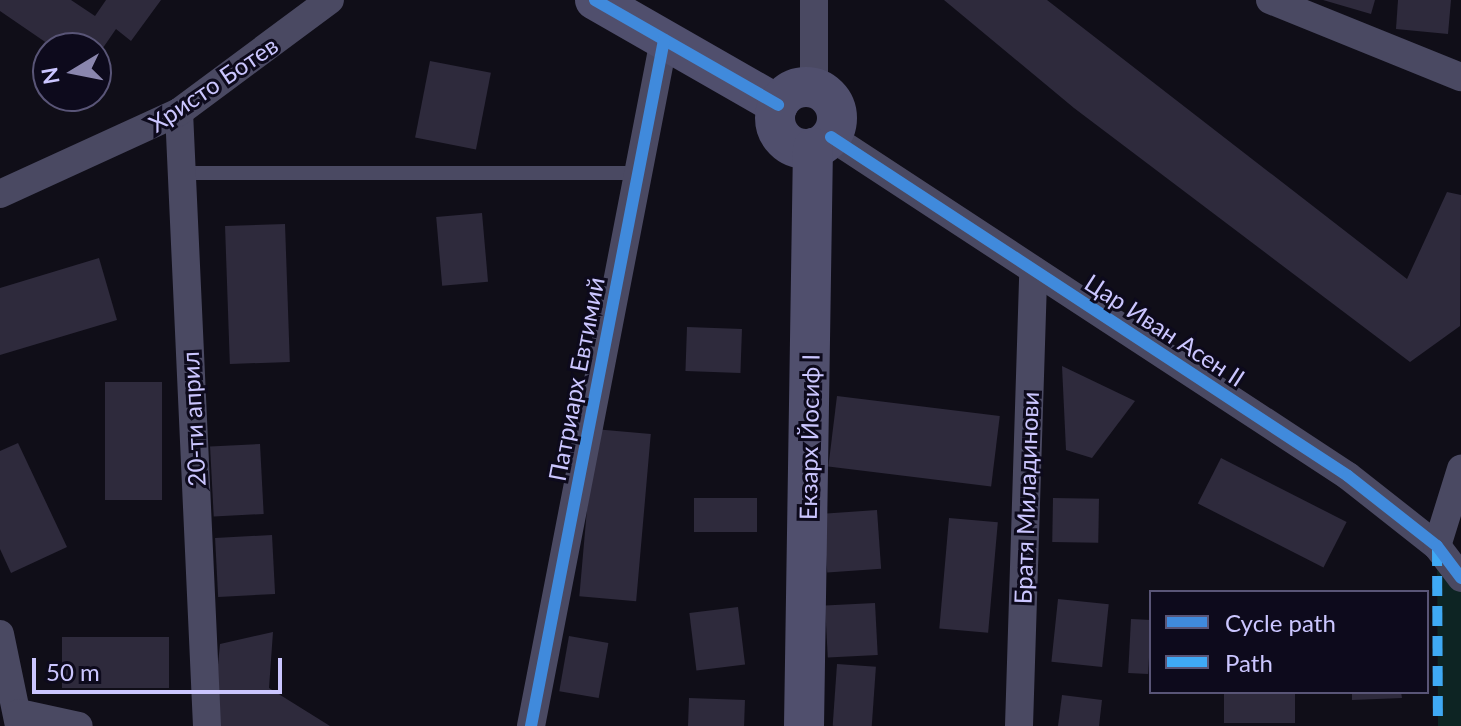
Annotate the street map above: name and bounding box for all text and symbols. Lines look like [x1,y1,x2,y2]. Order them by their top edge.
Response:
street label: Христо Ботев [143,30,283,138]
north arrow [32,32,112,112]
text: N [35,65,65,87]
street label: Цар Иван Асен II [1080,268,1250,392]
street label: Патриарх Евтимий [542,275,610,483]
street label: 20-ти април [175,351,211,487]
street label: Екзарх Йосиф I [793,354,825,520]
street label: Братя Миладинови [1008,391,1044,605]
legend [1149,590,1429,694]
text: Cycle path [1225,608,1336,637]
scale bar [36,642,286,692]
text: Path [1225,648,1273,677]
text: 50 m [46,657,100,686]

